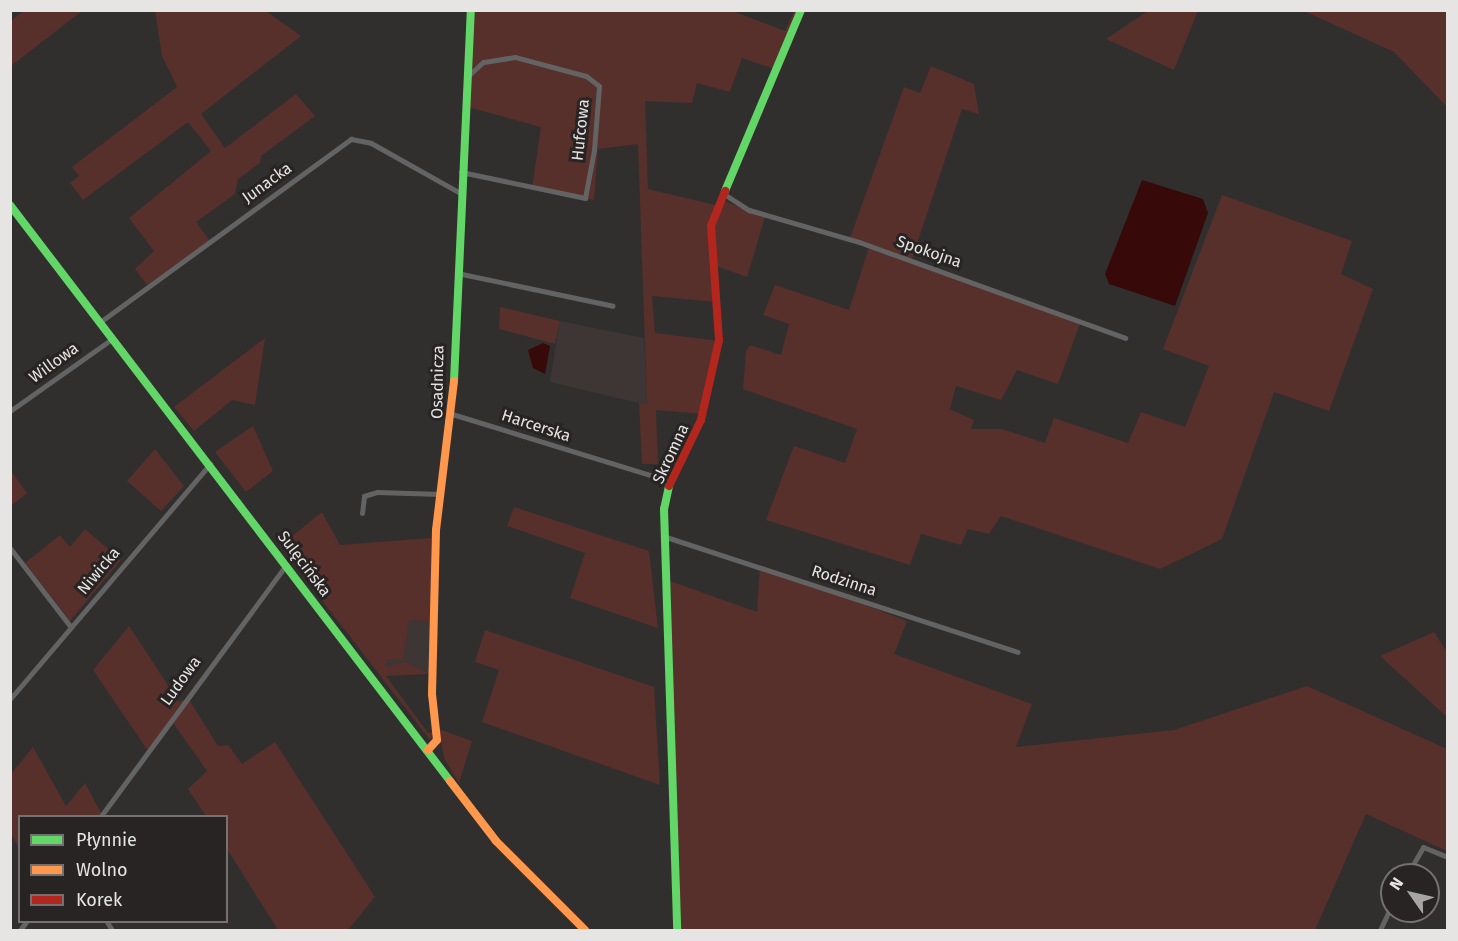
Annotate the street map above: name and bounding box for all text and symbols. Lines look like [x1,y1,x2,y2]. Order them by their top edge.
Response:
street label: Hufcowa [568,98,594,162]
street label: Junacka [238,159,296,207]
street label: Spokojna [894,232,964,272]
street label: Willowa [26,339,82,387]
street label: Osadnicza [428,345,448,419]
street label: Harcerska [499,406,573,446]
street label: Skromna [649,421,693,487]
street label: Sulęcińska [273,527,335,601]
street label: Niwicka [74,543,124,599]
street label: Rodzinna [809,561,879,601]
street label: Ludowa [157,653,205,709]
legend [18,815,228,923]
text: Płynnie [76,829,137,851]
text: Wolno [76,859,128,881]
north arrow [1380,863,1440,923]
text: N [1385,874,1407,893]
text: Korek [76,889,122,911]

